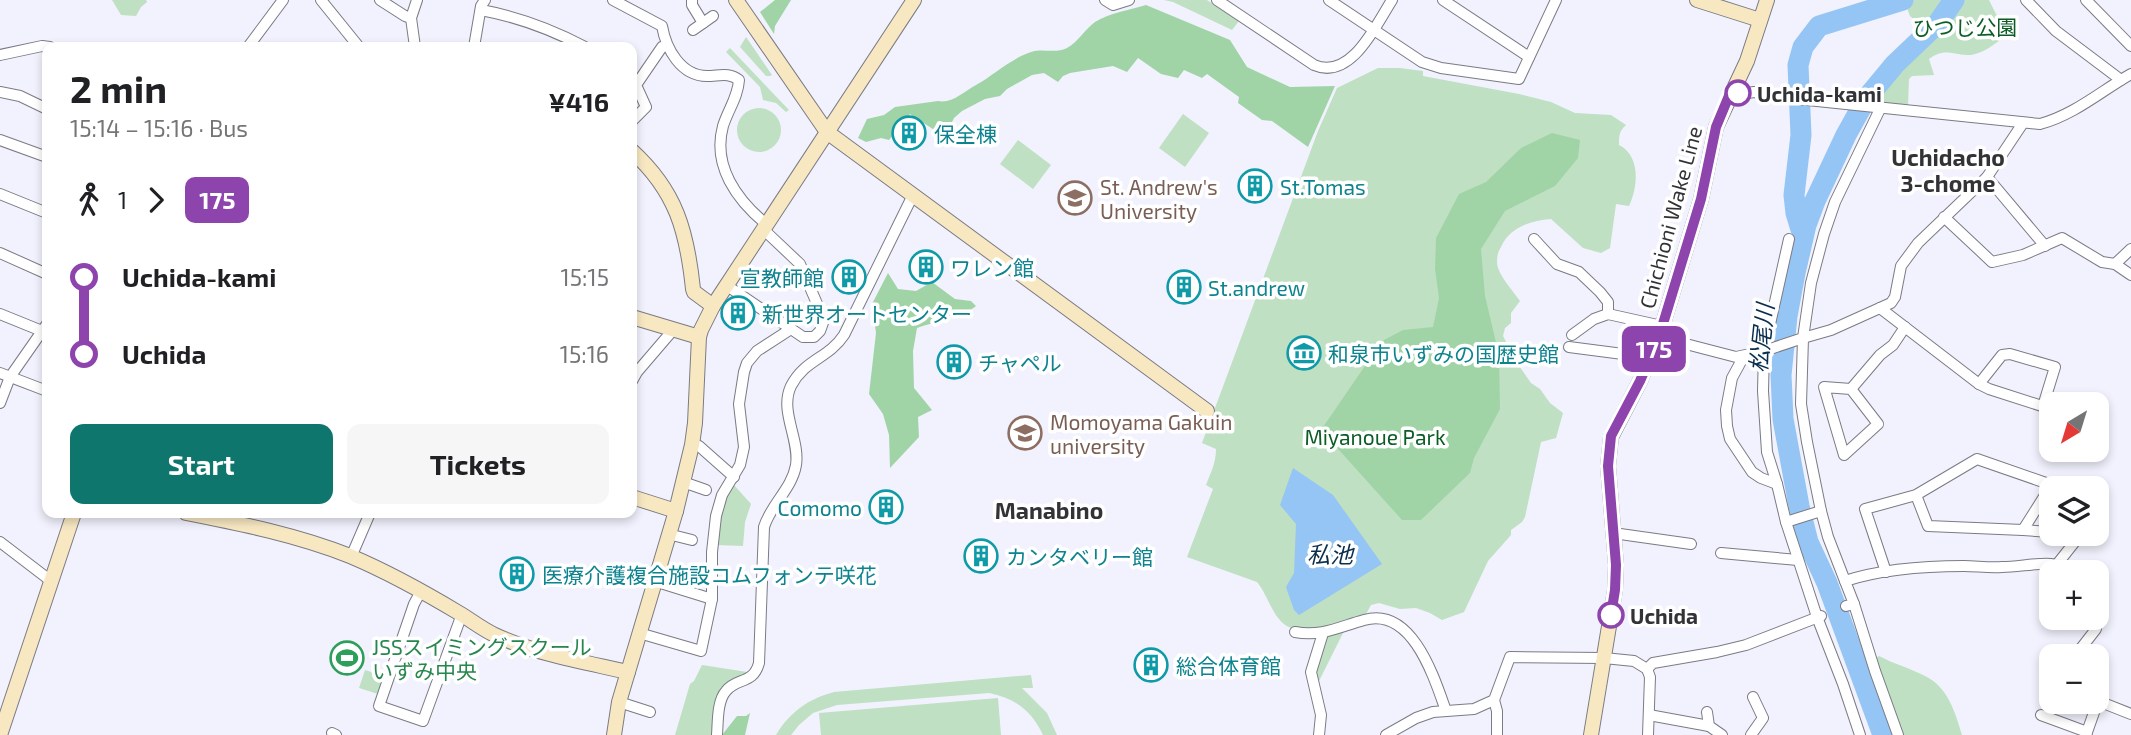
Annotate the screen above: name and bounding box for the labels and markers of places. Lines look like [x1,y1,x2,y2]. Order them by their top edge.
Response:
marker: Uchida-kami [1725,80,1751,106]
place label: Uchida-kami [1757,81,1882,106]
building icon: 保全棟 [890,114,928,152]
place label: 保全棟 [934,121,997,146]
building icon: St.Tomas [1236,167,1274,205]
place label: St. Andrew's University [1100,174,1218,223]
place label: St.Tomas [1280,174,1366,199]
school or university icon: St. Andrew's University [1056,179,1094,217]
building icon: ワレン館 [907,248,945,286]
place label: ワレン館 [950,255,1034,280]
building icon: 宣教師館 [830,258,868,296]
place label: 宣教師館 [740,265,824,290]
building icon: St.andrew [1165,268,1203,306]
place label: St.andrew [1208,275,1305,300]
building icon: 新世界オートセンター [719,294,757,332]
place label: 新世界オートセンター [762,301,972,326]
museum icon: 和泉市いずみの国歴史館 [1285,334,1323,372]
place label: 和泉市いずみの国歴史館 [1328,341,1559,366]
building icon: チャペル [935,343,973,381]
place label: チャペル [978,350,1062,375]
place label: Momoyama Gakuin university [1050,409,1232,458]
school or university icon: Momoyama Gakuin university [1006,414,1044,452]
building icon: Comomo [867,488,905,526]
place label: Comomo [777,495,862,520]
building icon: カンタベリー館 [962,537,1000,575]
place label: カンタベリー館 [1006,544,1153,569]
building icon: 医療介護複合施設コムフォンテ咲花 [498,555,536,593]
place label: 医療介護複合施設コムフォンテ咲花 [542,562,877,587]
marker: Uchida [1598,602,1624,628]
place label: Uchida [1630,603,1698,628]
place label: JSSスイミングスクール いずみ中央 [372,634,592,683]
sports icon: JSSスイミングスクール いずみ中央 [328,639,366,677]
building icon: 総合体育館 [1132,646,1170,684]
place label: 総合体育館 [1176,653,1281,678]

